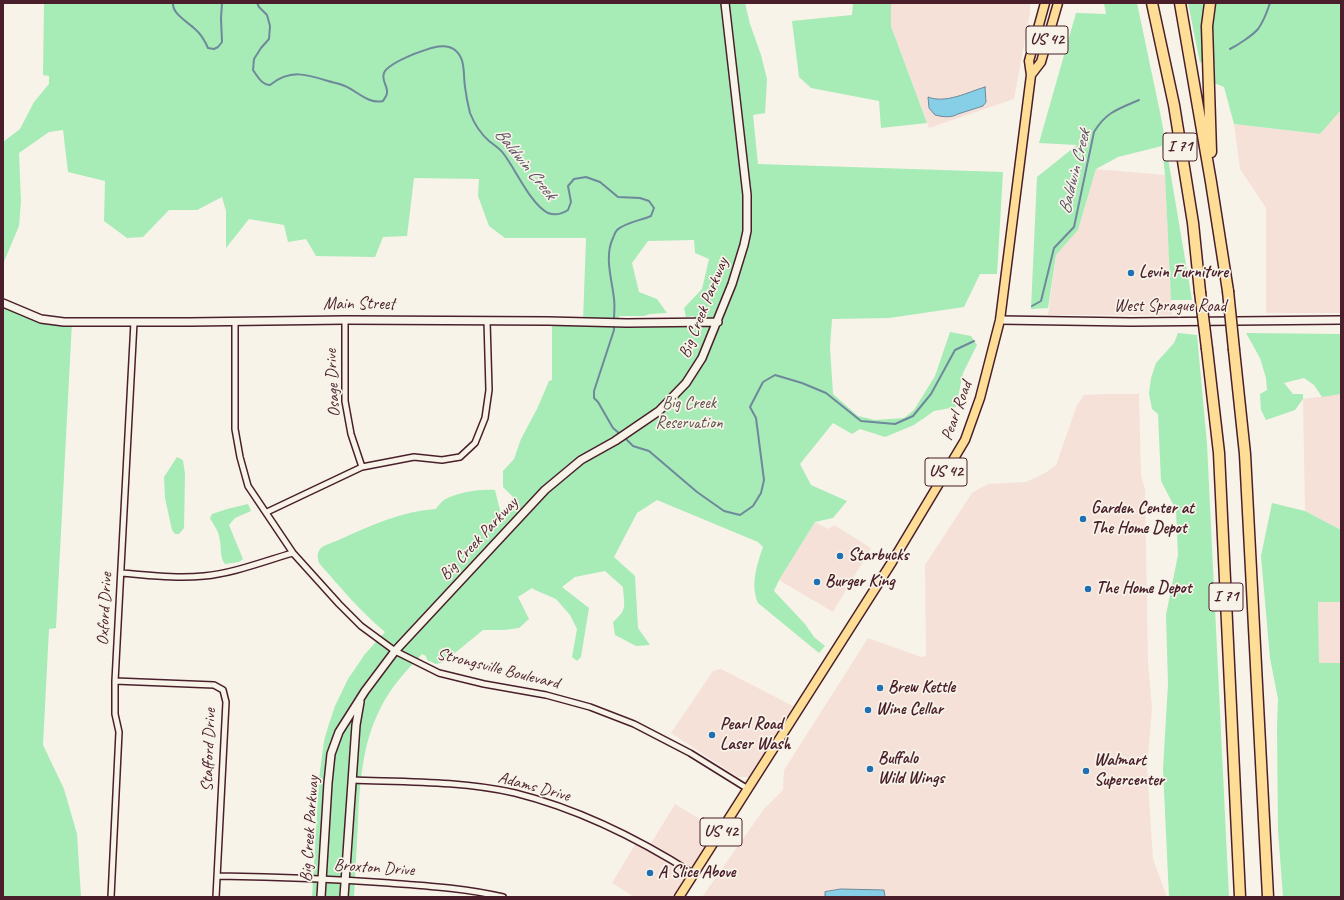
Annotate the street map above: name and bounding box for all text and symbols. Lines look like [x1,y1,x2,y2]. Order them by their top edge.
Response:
road number: US 42 [1026,26,1068,54]
water label: Baldwin Creek [490,124,560,204]
water label: Baldwin Creek [1054,128,1096,216]
road number: I 71 [1163,133,1197,161]
street label: Big Creek Parkway [675,255,733,361]
place label: Levin Furniture [1139,263,1228,283]
marker: Levin Furniture [1126,268,1136,278]
street label: Main Street [323,295,395,315]
street label: West Sprague Road [1114,297,1226,317]
street label: Osage Drive [321,348,345,418]
street label: Pearl Road [937,379,977,443]
park label: Big Creek Reservation [655,394,723,434]
road number: US 42 [925,458,967,486]
street label: Big Creek Parkway [435,493,523,585]
place label: Garden Center at The Home Depot [1091,499,1194,539]
marker: Garden Center at The Home Depot [1078,514,1088,524]
place label: Starbucks [848,546,908,566]
marker: Starbucks [835,551,845,561]
street label: Oxford Drive [93,572,117,646]
place label: Burger King [825,572,895,592]
marker: Burger King [812,577,822,587]
place label: The Home Depot [1096,579,1191,599]
road number: I 71 [1209,583,1243,611]
marker: The Home Depot [1083,584,1093,594]
street label: Strongsville Boulevard [435,644,561,694]
place label: Brew Kettle [888,678,955,698]
marker: Brew Kettle [875,683,885,693]
place label: Wine Cellar [876,700,943,720]
marker: Wine Cellar [863,705,873,715]
street label: Stafford Drive [197,708,221,792]
place label: Pearl Road Laser Wash [720,715,790,755]
marker: Pearl Road Laser Wash [707,730,717,740]
place label: Buffalo Wild Wings [878,749,944,789]
place label: Walmart Supercenter [1094,751,1164,791]
marker: Buffalo Wild Wings [865,764,875,774]
marker: Walmart Supercenter [1081,766,1091,776]
street label: Adams Drive [496,768,572,806]
street label: Big Creek Parkway [296,775,324,883]
road number: US 42 [700,818,742,846]
street label: Broxton Drive [333,855,415,881]
place label: A Slice Above [658,863,736,883]
marker: A Slice Above [645,868,655,878]

